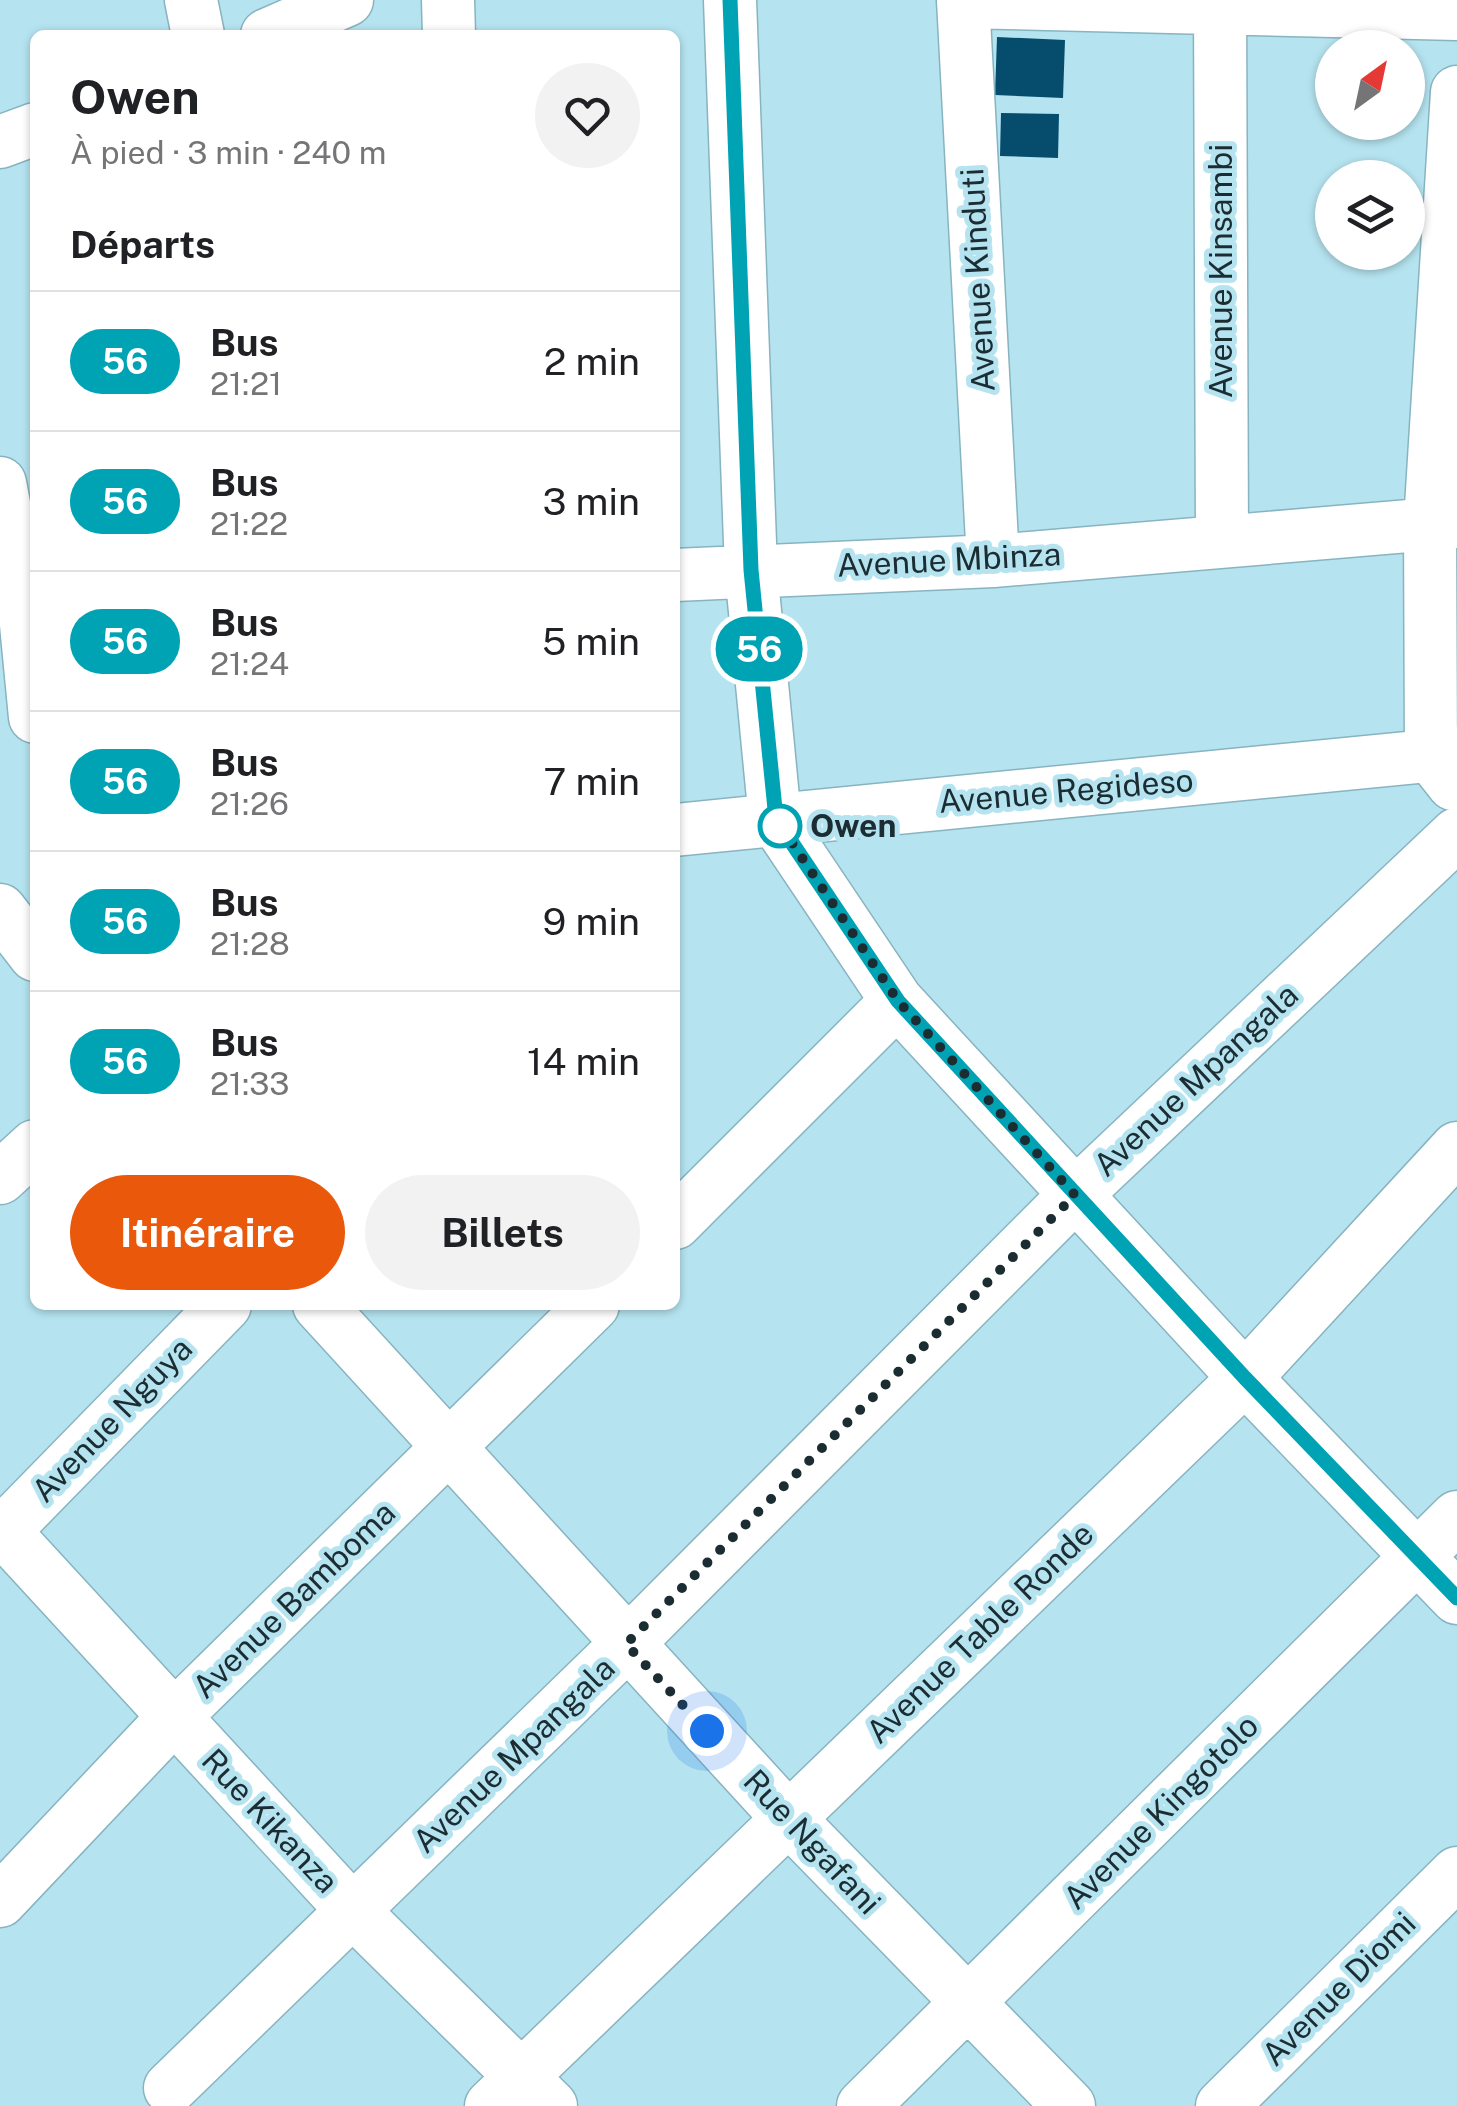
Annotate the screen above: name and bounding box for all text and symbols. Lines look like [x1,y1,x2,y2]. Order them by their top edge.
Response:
north arrow [1315,30,1425,140]
map controls [1315,30,1425,270]
button: heart [535,63,640,168]
text: Owen [70,68,200,125]
text: À pied · 3 min · 240 m [70,134,387,171]
street label: Avenue Kinsambi [1202,144,1239,398]
button: layers [1315,160,1425,270]
street label: Avenue Kinduti [953,167,1002,393]
text: Départs [70,222,215,267]
text: Bus [210,320,279,365]
text: 2 min [544,339,640,384]
text: 56 [102,341,148,382]
text: 21:21 [210,365,282,402]
text: Bus [210,460,279,505]
text: 3 min [542,479,640,524]
text: 56 [102,481,148,522]
text: 21:22 [210,505,288,542]
street label: Avenue Mbinza [836,535,1062,584]
text: Bus [210,600,279,645]
line badge: 56 [714,616,804,682]
text: 5 min [542,619,640,664]
text: 56 [102,621,148,662]
text: 56 [736,629,782,670]
text: 21:24 [210,645,289,682]
text: Bus [210,740,279,785]
text: 7 min [543,759,640,804]
text: 56 [102,761,148,802]
street label: Avenue Regideso [937,761,1195,820]
text: 21:26 [210,785,289,822]
marker: Owen [759,805,801,847]
place label: Owen [810,807,897,844]
text: Bus [210,880,279,925]
text: 9 min [543,899,640,944]
text: 56 [102,901,148,942]
text: 21:28 [210,925,290,962]
street label: Avenue Mpangala [1086,976,1305,1184]
text: Bus [210,1020,279,1065]
text: 14 min [527,1039,640,1084]
text: 56 [102,1041,148,1082]
text: 21:33 [210,1065,289,1102]
button: Itinéraire [70,1175,345,1290]
button: Billets [365,1175,640,1290]
street label: Avenue Nguya [24,1330,199,1509]
street label: Avenue Bamboma [185,1494,402,1706]
street label: Avenue Table Ronde [859,1515,1101,1750]
street label: Avenue Mpangala [405,1649,622,1860]
your location [682,1706,732,1756]
street label: Avenue Kingotolo [1056,1707,1266,1917]
street label: Rue Kikanza [195,1741,346,1900]
street label: Rue Ngafani [736,1762,888,1921]
street label: Avenue Diomi [1254,1904,1423,2073]

